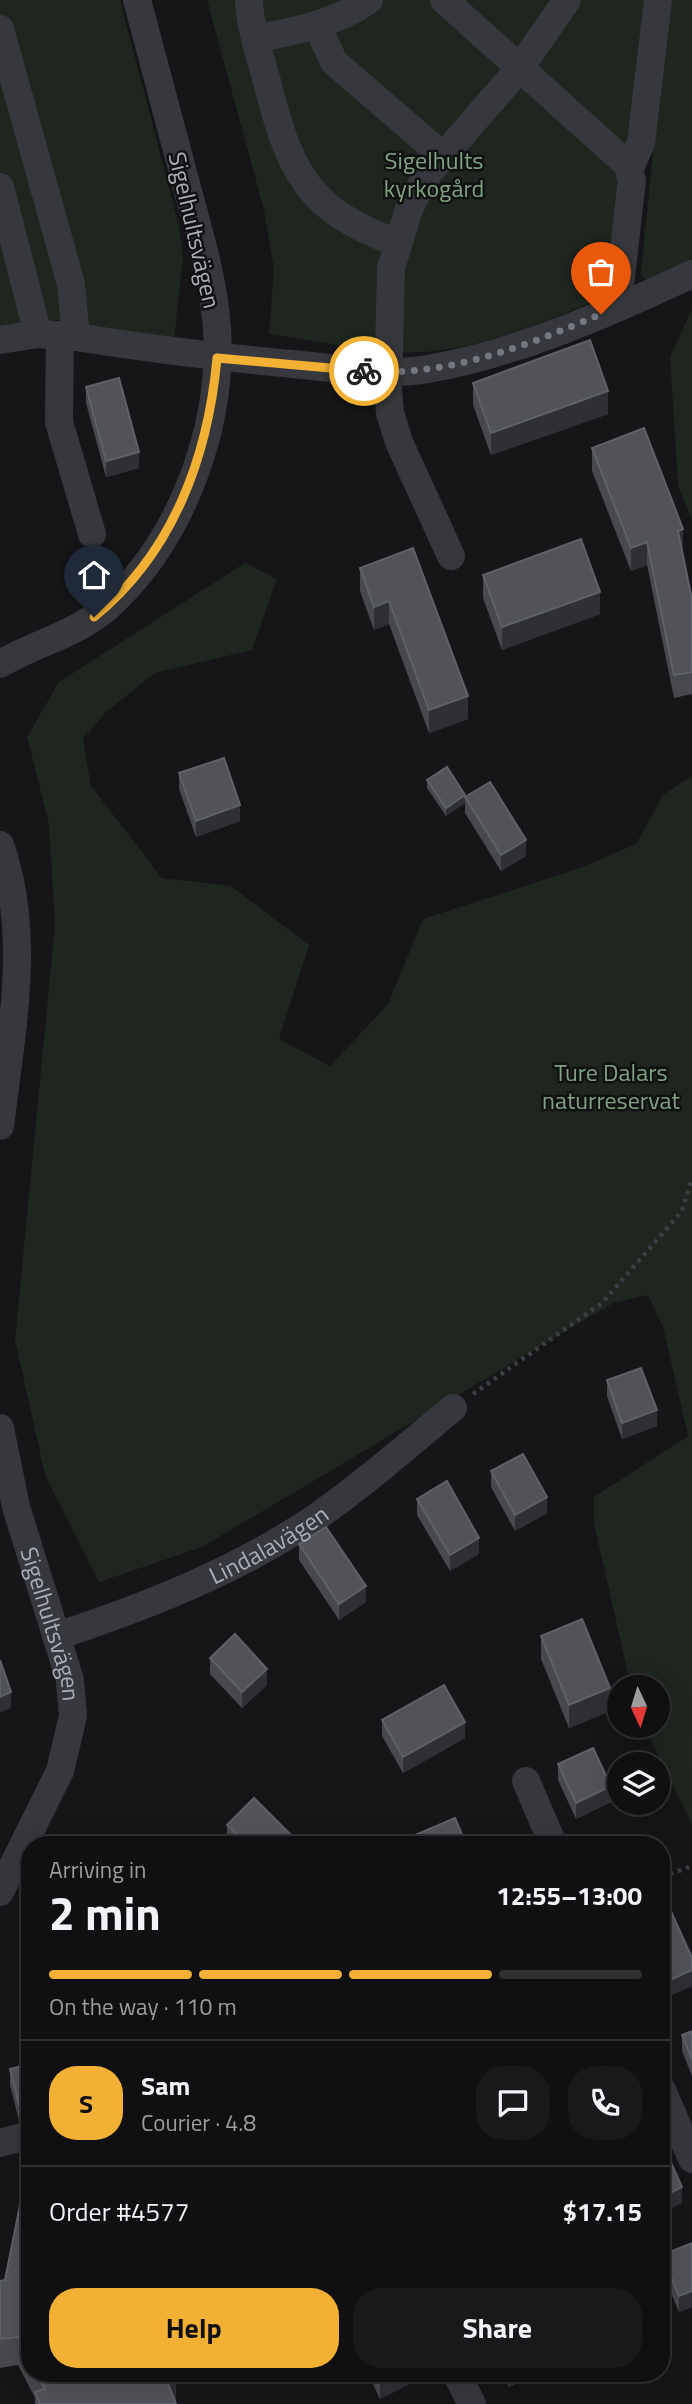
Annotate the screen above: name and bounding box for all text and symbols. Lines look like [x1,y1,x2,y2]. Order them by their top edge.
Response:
park label: Sigelhults kyrkogård [384,142,484,206]
street label: Sigelhultsvägen [160,148,230,312]
pin [571,242,631,314]
icon: bag [582,253,620,291]
courier [329,336,399,406]
icon: bike [345,352,383,390]
pin [64,545,124,617]
icon: home [75,556,113,594]
park label: Ture Dalars naturreservat [542,1054,681,1118]
street label: Lindalavägen [203,1496,336,1593]
street label: Sigelhultsvägen [11,1542,90,1702]
north arrow [607,1675,670,1738]
map controls [607,1675,670,1815]
button: layers [607,1752,670,1815]
text: Arriving in [49,1852,146,1887]
text: 12:55–13:00 [496,1876,642,1915]
text: 2 min [49,1878,161,1948]
text: On the way · 110 m [49,1989,237,2024]
text: Sam [141,2066,190,2105]
button: chat [476,2066,550,2140]
button: phone [568,2066,642,2140]
text: S [79,2084,93,2123]
text: Courier · 4.8 [141,2105,256,2140]
text: Order #4577 [49,2192,189,2231]
text: $17.15 [563,2192,642,2231]
button: Help [49,2288,339,2368]
button: Share [353,2288,642,2368]

